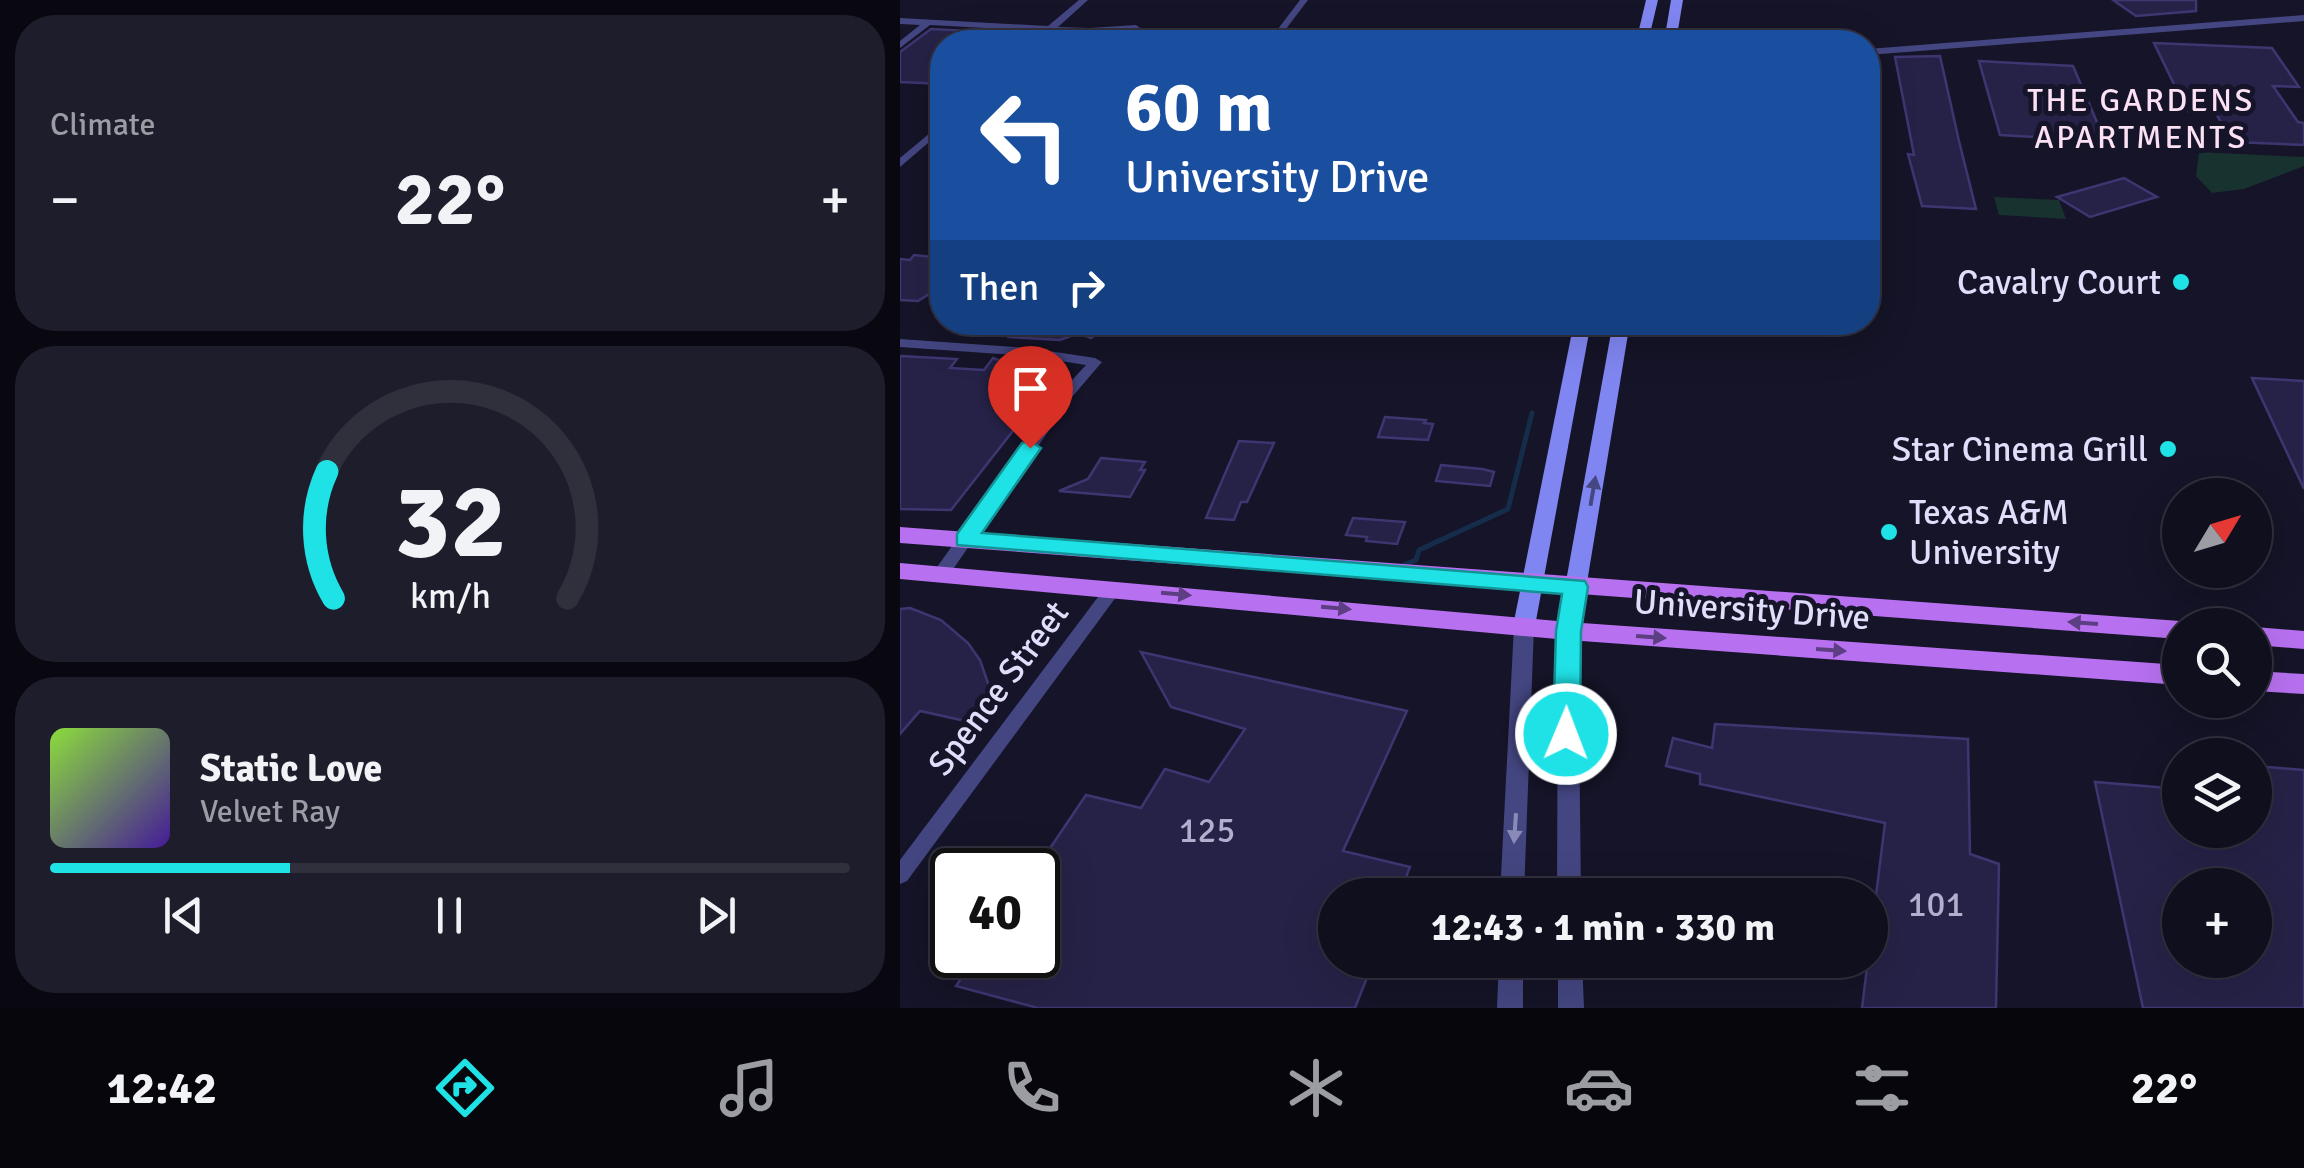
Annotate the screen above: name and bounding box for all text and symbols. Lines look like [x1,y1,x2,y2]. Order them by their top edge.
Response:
text: 60 m [1125,64,1273,150]
icon: left [960,70,1090,200]
district label: THE GARDENS APARTMENTS [2027,81,2255,157]
text: Climate [50,105,156,144]
text: University Drive [1125,150,1430,205]
text: 22° [395,153,506,246]
text: − [50,166,80,234]
text: + [820,166,850,234]
icon: right [1059,260,1114,315]
place label: Cavalry Court [1957,261,2161,304]
text: Then [960,264,1039,311]
marker: Cavalry Court [2170,271,2192,293]
pin [988,346,1073,449]
icon: arrive [1003,361,1058,416]
place label: Star Cinema Grill [1892,428,2148,471]
marker: Star Cinema Grill [2157,438,2179,460]
text: 32 [394,458,506,586]
one-way arrow [1586,474,1601,506]
north arrow [2162,478,2272,588]
map controls [2162,478,2272,978]
place label: Texas A&M University [1909,491,2069,574]
marker: Texas A&M University [1878,521,1900,543]
text: km/h [410,574,490,618]
street label: University Drive [1632,580,1872,639]
one-way arrow [1160,586,1192,602]
street label: Spence Street [919,593,1078,784]
one-way arrow [1320,600,1352,616]
button: search [2162,608,2272,718]
one-way arrow [2066,615,2098,631]
one-way arrow [1636,629,1668,645]
one-way arrow [1815,642,1847,658]
position arrow [1514,682,1618,786]
button: layers [2162,738,2272,848]
text: Static Love [200,745,382,792]
text: Velvet Ray [200,792,340,831]
house number: 125 [1179,809,1235,852]
one-way arrow [1507,812,1523,844]
speed limit sign: 40 [930,848,1060,978]
button: + [2162,868,2272,978]
house number: 101 [1908,883,1964,926]
icon: previous [156,888,211,943]
icon: pause [422,888,477,943]
icon: next [689,888,744,943]
text: 12:43 · 1 min · 330 m [1431,904,1775,951]
icon: directions [430,1053,500,1123]
icon: music [714,1053,784,1123]
icon: phone [997,1053,1067,1123]
icon: climate [1281,1053,1351,1123]
icon: car [1564,1053,1634,1123]
icon: filters [1847,1053,1917,1123]
text: 12:42 [107,1061,217,1116]
text: 22° [2131,1061,2197,1116]

